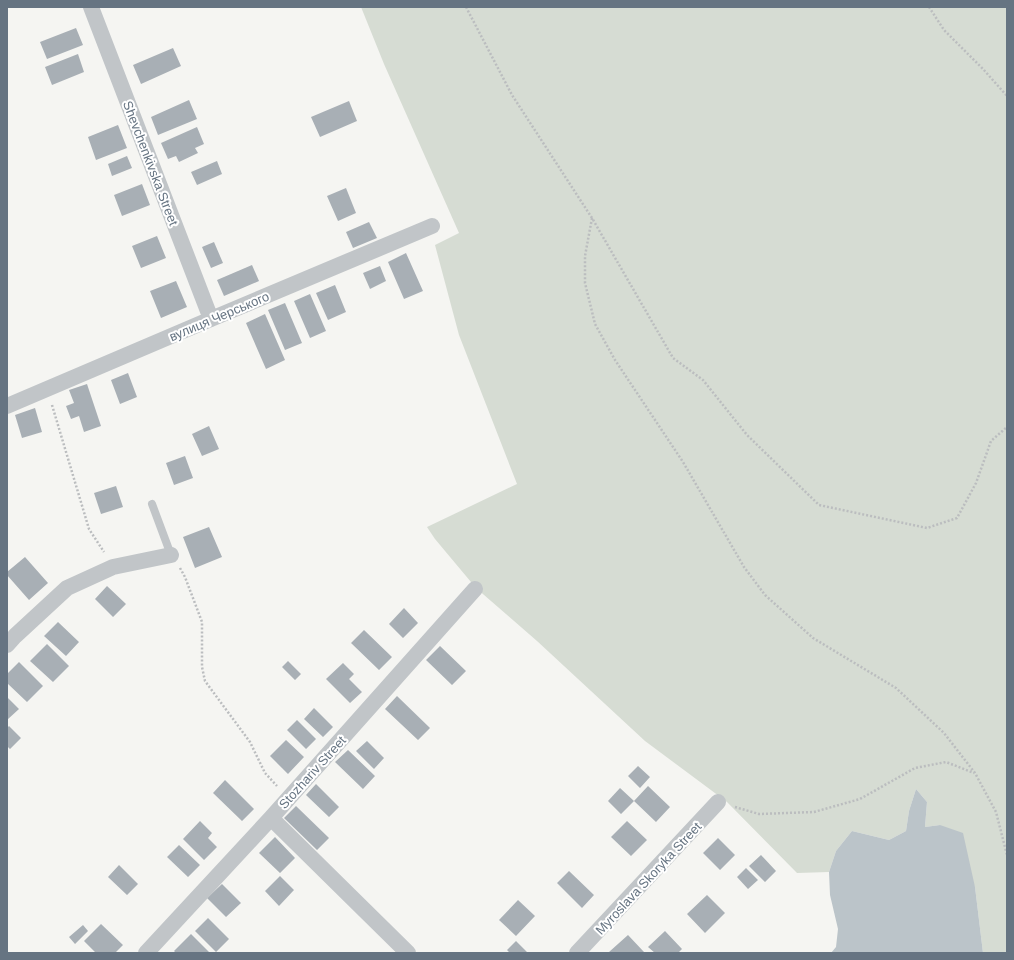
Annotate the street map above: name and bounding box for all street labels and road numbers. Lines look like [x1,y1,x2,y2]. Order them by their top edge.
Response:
street label: Shevchenkivska Street [120,99,181,228]
street label: вулиця Черського [167,289,271,344]
street label: Stozhariv Street [276,733,349,812]
street label: Myroslava Skoryka Street [592,819,705,938]

